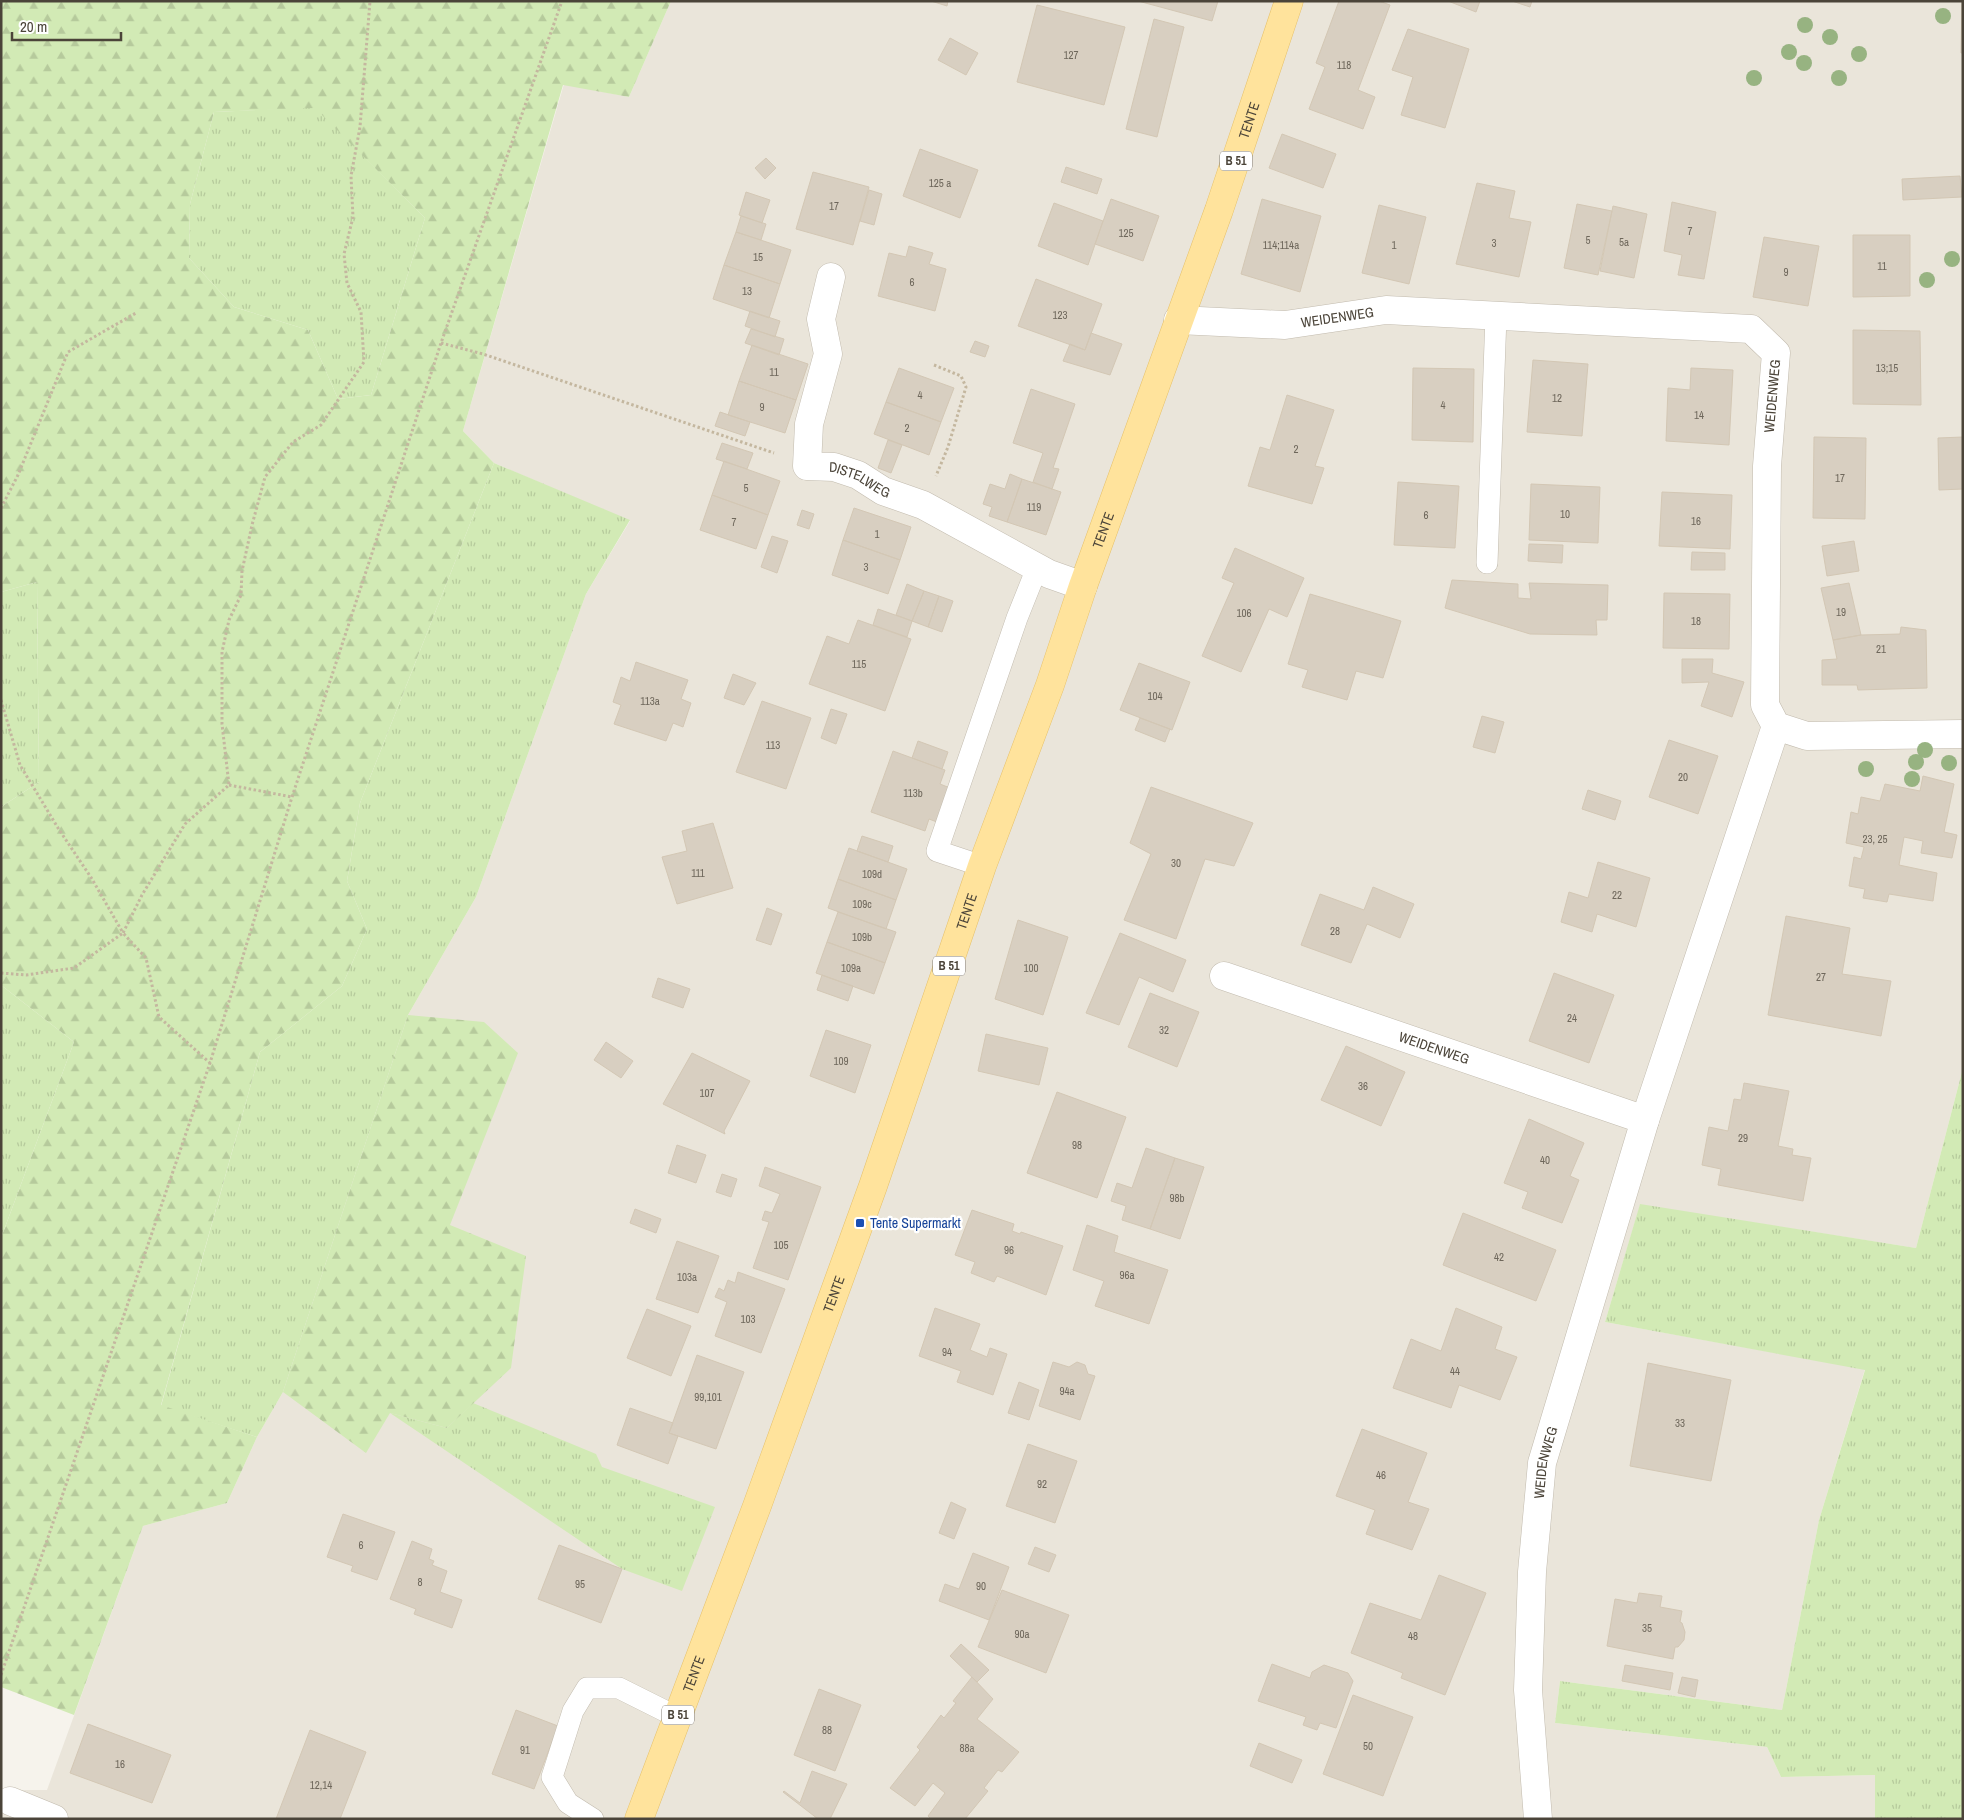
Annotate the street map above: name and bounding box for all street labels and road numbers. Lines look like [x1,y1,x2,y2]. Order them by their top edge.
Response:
street label: TENTE [1235,100,1264,141]
road number: B 51 [1220,152,1252,170]
street label: WEIDENWEG [1300,303,1375,332]
street label: WEIDENWEG [1760,359,1784,433]
street label: DISTELWEG [829,458,893,502]
street label: TENTE [1088,509,1118,551]
street label: TENTE [952,891,981,932]
road number: B 51 [933,956,965,976]
street label: WEIDENWEG [1396,1027,1472,1068]
street label: TENTE [819,1273,849,1315]
street label: WEIDENWEG [1530,1424,1562,1499]
street label: TENTE [679,1653,709,1695]
road number: B 51 [662,1706,694,1724]

